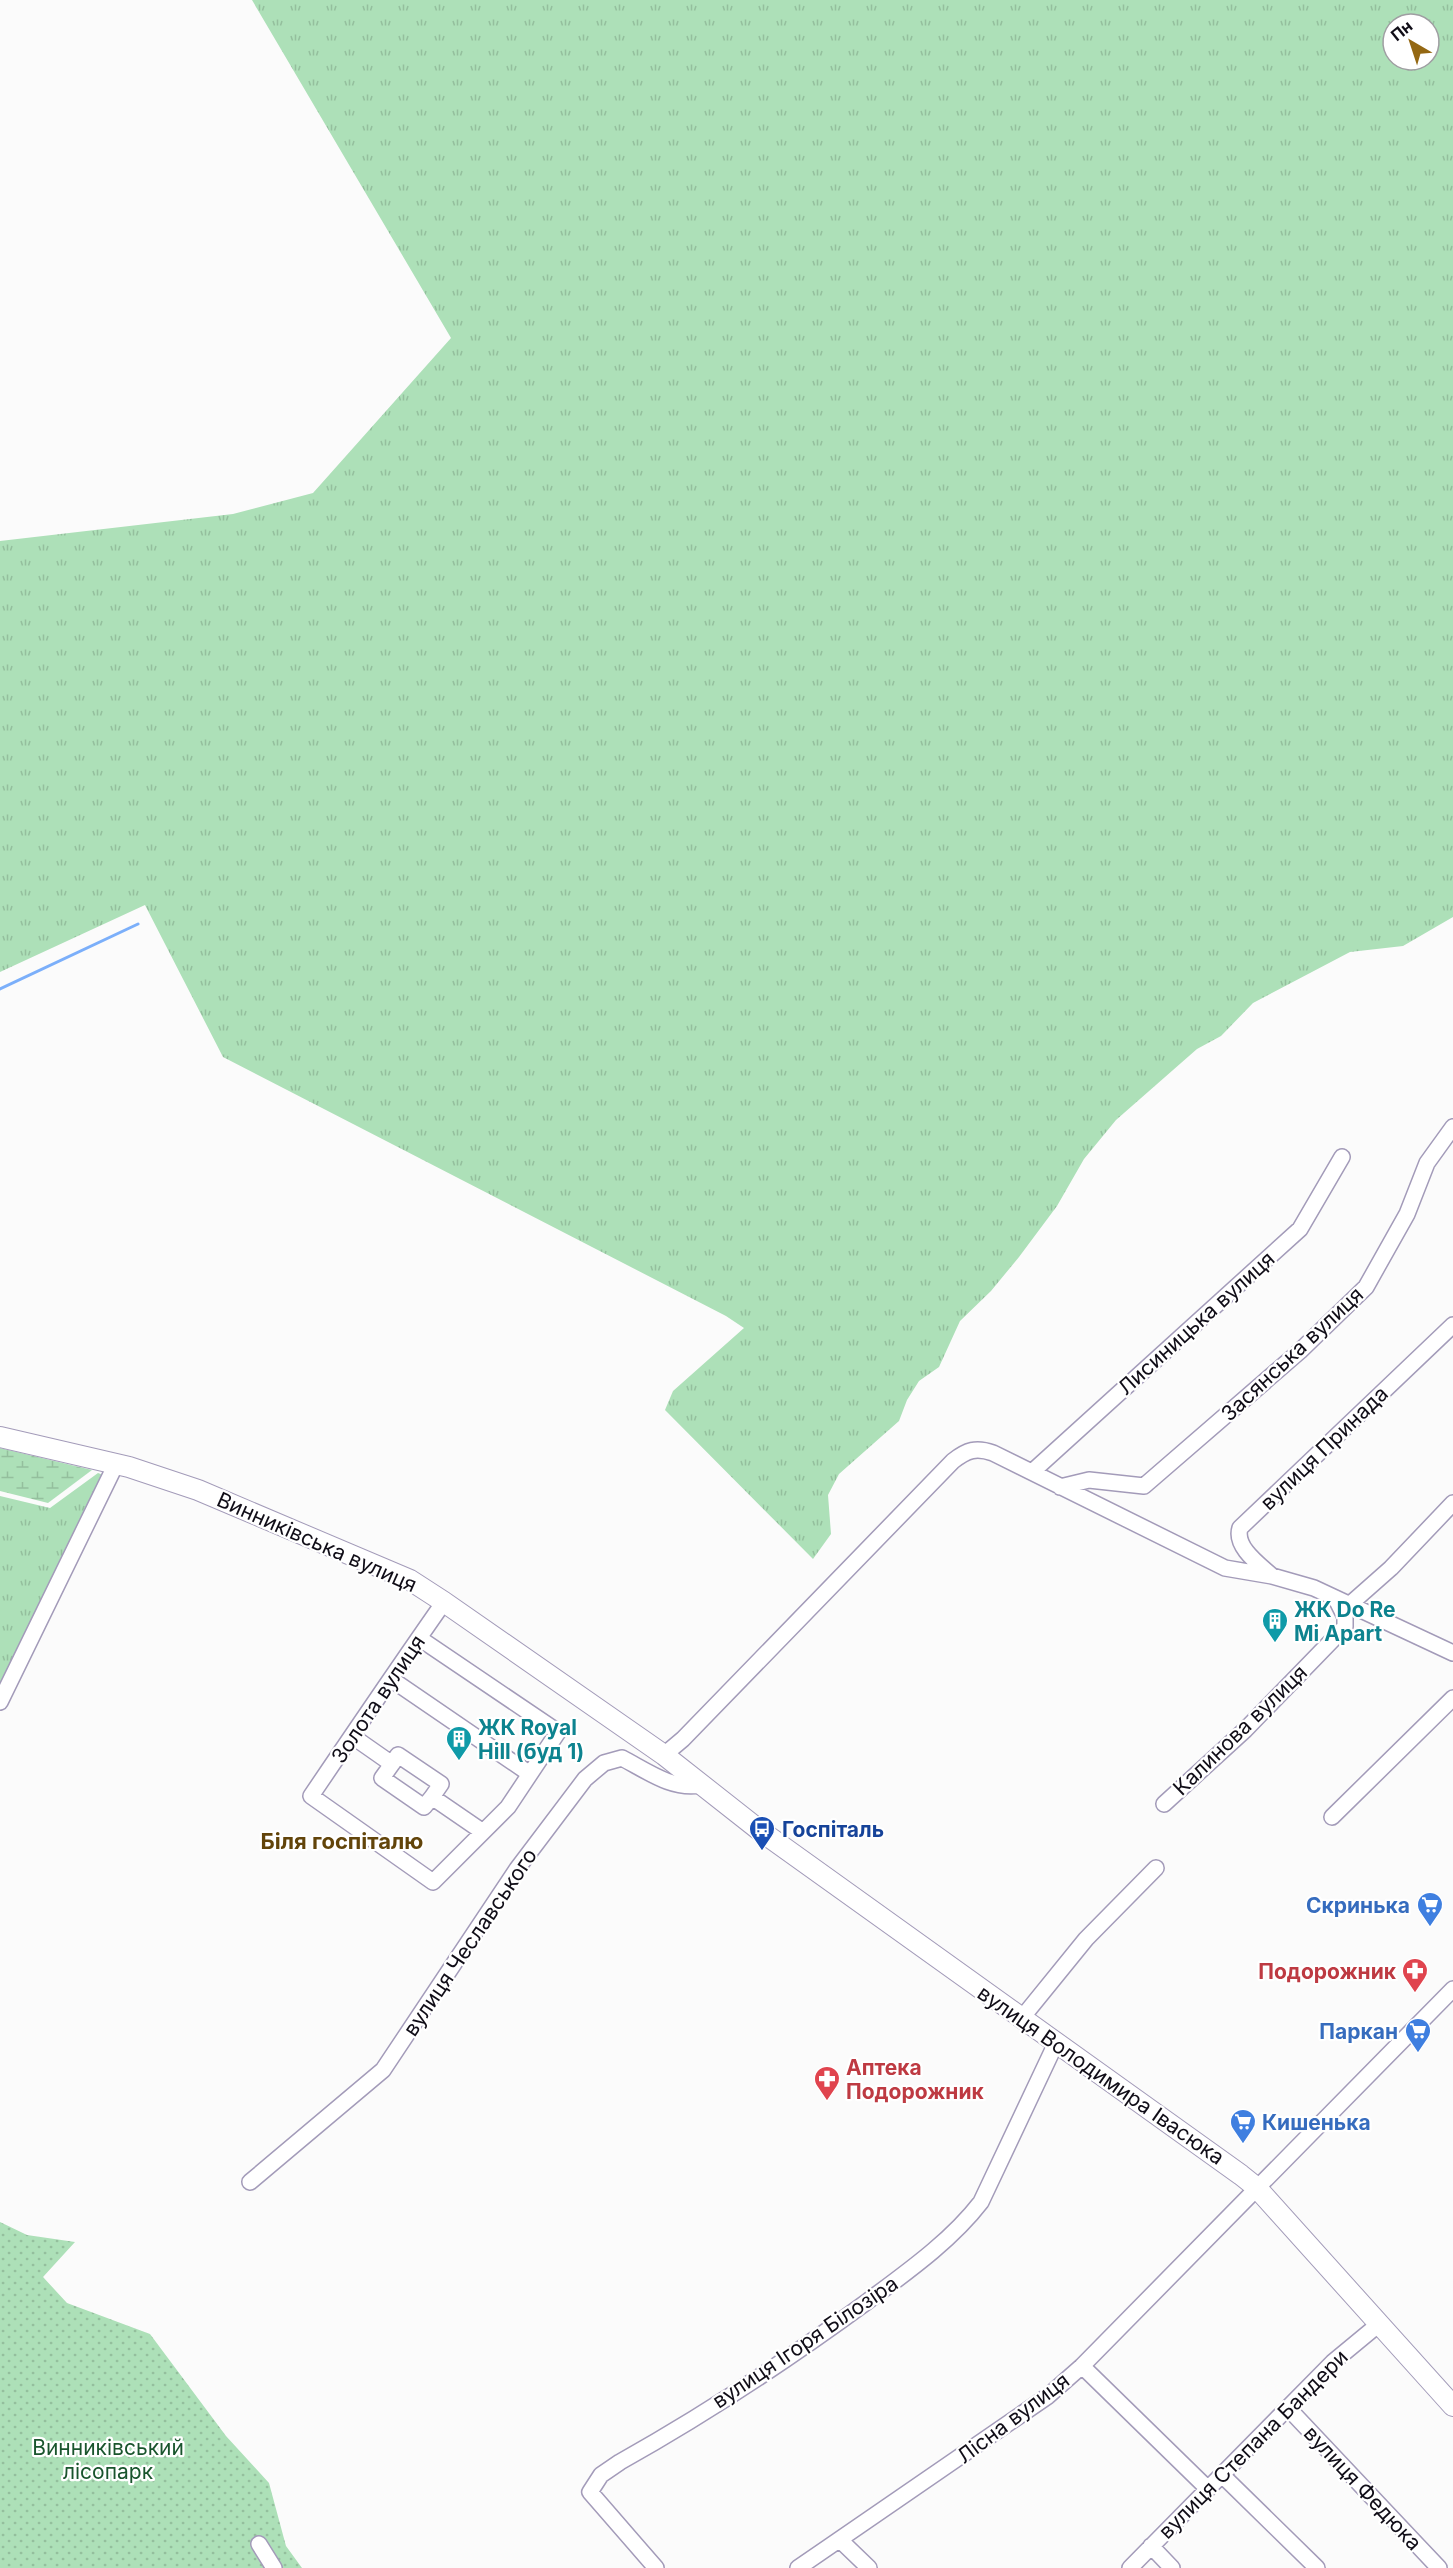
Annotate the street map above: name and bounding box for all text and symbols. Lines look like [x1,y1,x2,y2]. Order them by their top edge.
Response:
north arrow [1381,12,1441,72]
text: Пн [1387,16,1416,45]
street label: Лисиницька вулиця [1113,1246,1279,1400]
street label: Засянська вулиця [1216,1282,1368,1426]
street label: вулиця Принада [1255,1381,1393,1515]
street label: Винниківська вулиця [213,1487,421,1597]
place label: ЖК Do Re Mi Apart [1294,1597,1396,1646]
building icon: ЖК Do Re Mi Apart [1260,1606,1290,1644]
street label: Золота вулиця [326,1630,430,1768]
street label: Калинова вулиця [1168,1660,1312,1800]
place label: ЖК Royal Hill (буд 1) [478,1715,584,1764]
building icon: ЖК Royal Hill (буд 1) [444,1724,474,1762]
bus stop icon: Госпіталь [747,1814,777,1852]
place label: Госпіталь [782,1817,884,1842]
district label: Біля госпіталю [261,1828,423,1854]
street label: вулиця Чеславського [398,1844,542,2040]
supermarket icon: Скринька [1415,1890,1445,1928]
place label: Скринька [1306,1893,1410,1918]
pharmacy icon: Подорожник [1400,1956,1430,1994]
place label: Подорожник [1258,1959,1397,1984]
street label: вулиця Володимира Івасюка [973,1980,1229,2170]
supermarket icon: Паркан [1403,2016,1433,2054]
place label: Паркан [1319,2019,1398,2044]
place label: Аптека Подорожник [846,2055,984,2104]
pharmacy icon: Аптека Подорожник [812,2064,842,2102]
supermarket icon: Кишенька [1228,2107,1258,2145]
place label: Кишенька [1262,2110,1371,2135]
street label: вулиця Ігоря Білозіра [707,2271,903,2413]
street label: вулиця Степана Бандери [1153,2344,1353,2544]
street label: Лісна вулиця [952,2368,1074,2468]
street label: вулиця Федюка [1299,2421,1427,2555]
park label: Винниківський лісопарк [32,2435,184,2484]

